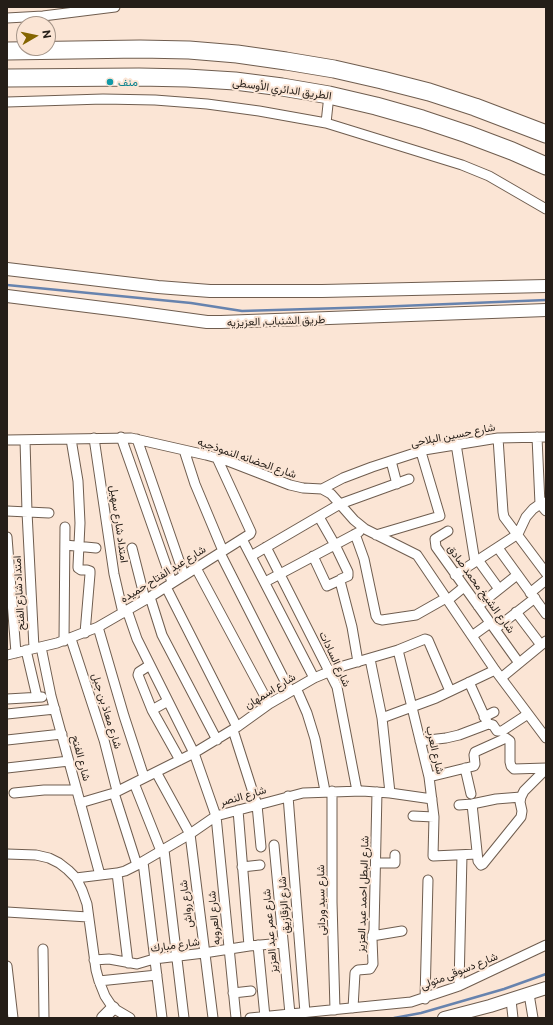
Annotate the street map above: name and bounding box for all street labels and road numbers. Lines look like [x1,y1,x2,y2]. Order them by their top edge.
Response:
street label: الطريق الدائري الأوسطى [232,76,332,102]
street label: طريق الشنباب, العزيزيه [227,313,325,329]
street label: شارع حسين البلاحى [410,420,496,450]
street label: شارع الحضانه النموذجيه [196,435,298,481]
street label: امتداد شارع سهيل [107,484,131,564]
street label: شارع عبد الفتاح حميده [118,542,208,606]
street label: شارع الشيخ محمد صادق [444,542,518,636]
street label: امتداد شارع الفتح [10,555,28,631]
street label: شارع السادات [316,629,354,689]
street label: شارع اسمهان [242,670,298,712]
street label: شارع معاذ بن جبل [89,672,125,750]
street label: شارع العرب [423,725,447,775]
street label: شارع الفتح [69,734,93,782]
street label: شارع النصر [218,783,268,809]
street label: شارع البطل احمد عبد العزيز [354,835,372,953]
street label: شارع سيد وردانى [314,865,328,935]
street label: شارع الزقازيق [275,876,293,934]
street label: شارع رواش [177,879,195,929]
street label: شارع عمر عبد العزيز [260,888,280,974]
street label: شارع العروبه [205,890,223,946]
street label: شارع مبارك [150,935,200,955]
street label: شارع دسوقى متولى [418,949,500,993]

